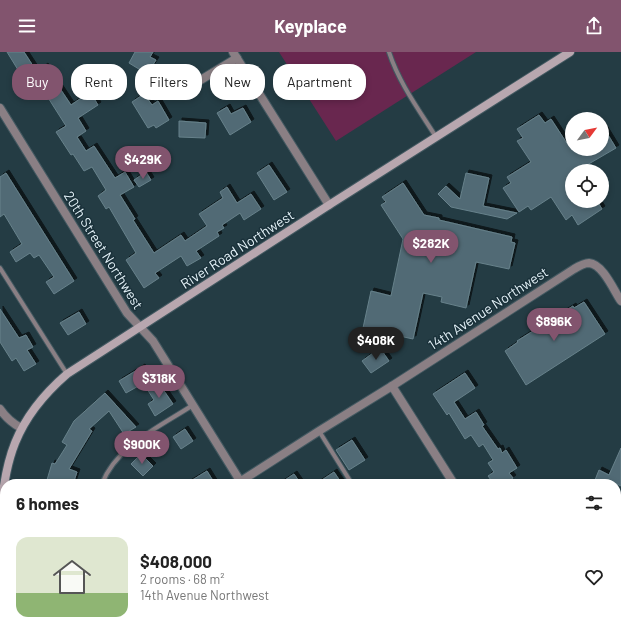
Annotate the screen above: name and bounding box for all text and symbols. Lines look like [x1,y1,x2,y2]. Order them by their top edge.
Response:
icon: menu [16,15,38,37]
text: Keyplace [274,15,347,37]
icon: share [583,15,605,37]
chip: Buy [12,64,63,100]
chip: Rent [71,64,127,100]
chip: Filters [135,64,202,100]
chip: New [210,64,265,100]
chip: Apartment [273,64,366,100]
north arrow [565,112,609,156]
map controls [565,112,609,208]
pin: $429K [115,146,171,180]
text: $429K [124,151,162,167]
button: locate [565,164,609,208]
street label: 20th Street Northwest [61,188,147,312]
street label: River Road Northwest [177,206,297,292]
pin: $282K [403,230,459,264]
text: $282K [412,235,450,251]
street label: 14th Avenue Northwest [425,263,551,353]
pin: $896K [526,308,582,342]
text: $896K [536,313,572,329]
pin: $408K [348,327,404,361]
text: $408K [357,332,395,348]
pin: $318K [131,365,187,399]
text: $318K [142,370,176,386]
pin: $900K [114,431,170,465]
text: $900K [123,436,161,452]
icon: filters [583,492,605,514]
text: 6 homes [16,493,79,513]
text: $408,000 [140,551,212,571]
icon: home [48,553,96,601]
icon: heart [583,566,605,588]
text: 2 rooms · 68 m² [140,571,224,587]
text: 14th Avenue Northwest [140,587,269,603]

